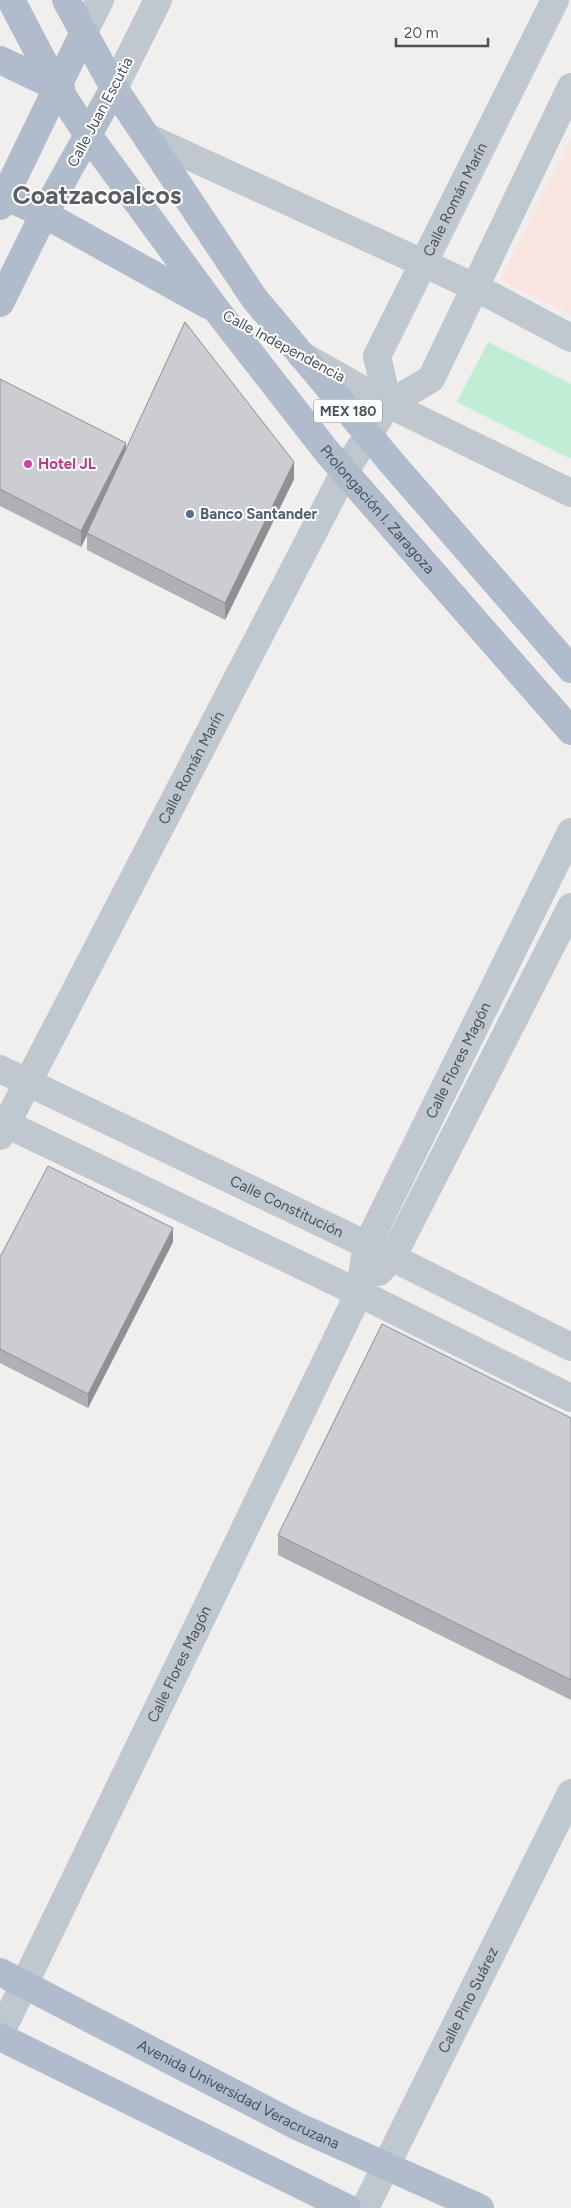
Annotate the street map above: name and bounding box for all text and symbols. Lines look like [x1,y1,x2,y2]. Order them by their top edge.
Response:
scale bar [396,15,488,47]
text: 20 m [404,24,438,42]
street label: Calle Juan Escutia [63,54,137,170]
street label: Calle Román Marín [419,140,491,260]
district label: Coatzacoalcos [13,180,182,210]
street label: Calle Independencia [220,306,348,386]
road number: MEX 180 [314,400,382,422]
street label: Prolongación I. Zaragoza [316,441,438,578]
place label: Hotel JL [38,455,96,473]
marker: Hotel JL [22,458,34,470]
place label: Banco Santander [200,505,317,523]
marker: Banco Santander [184,508,196,520]
street label: Calle Román Marín [154,708,228,827]
street label: Calle Flores Magón [422,999,495,1121]
street label: Calle Constitución [227,1172,346,1241]
street label: Calle Flores Magón [143,1603,215,1725]
street label: Calle Pino Suárez [434,1944,502,2056]
street label: Avenida Universidad Veracruzana [134,2036,342,2153]

